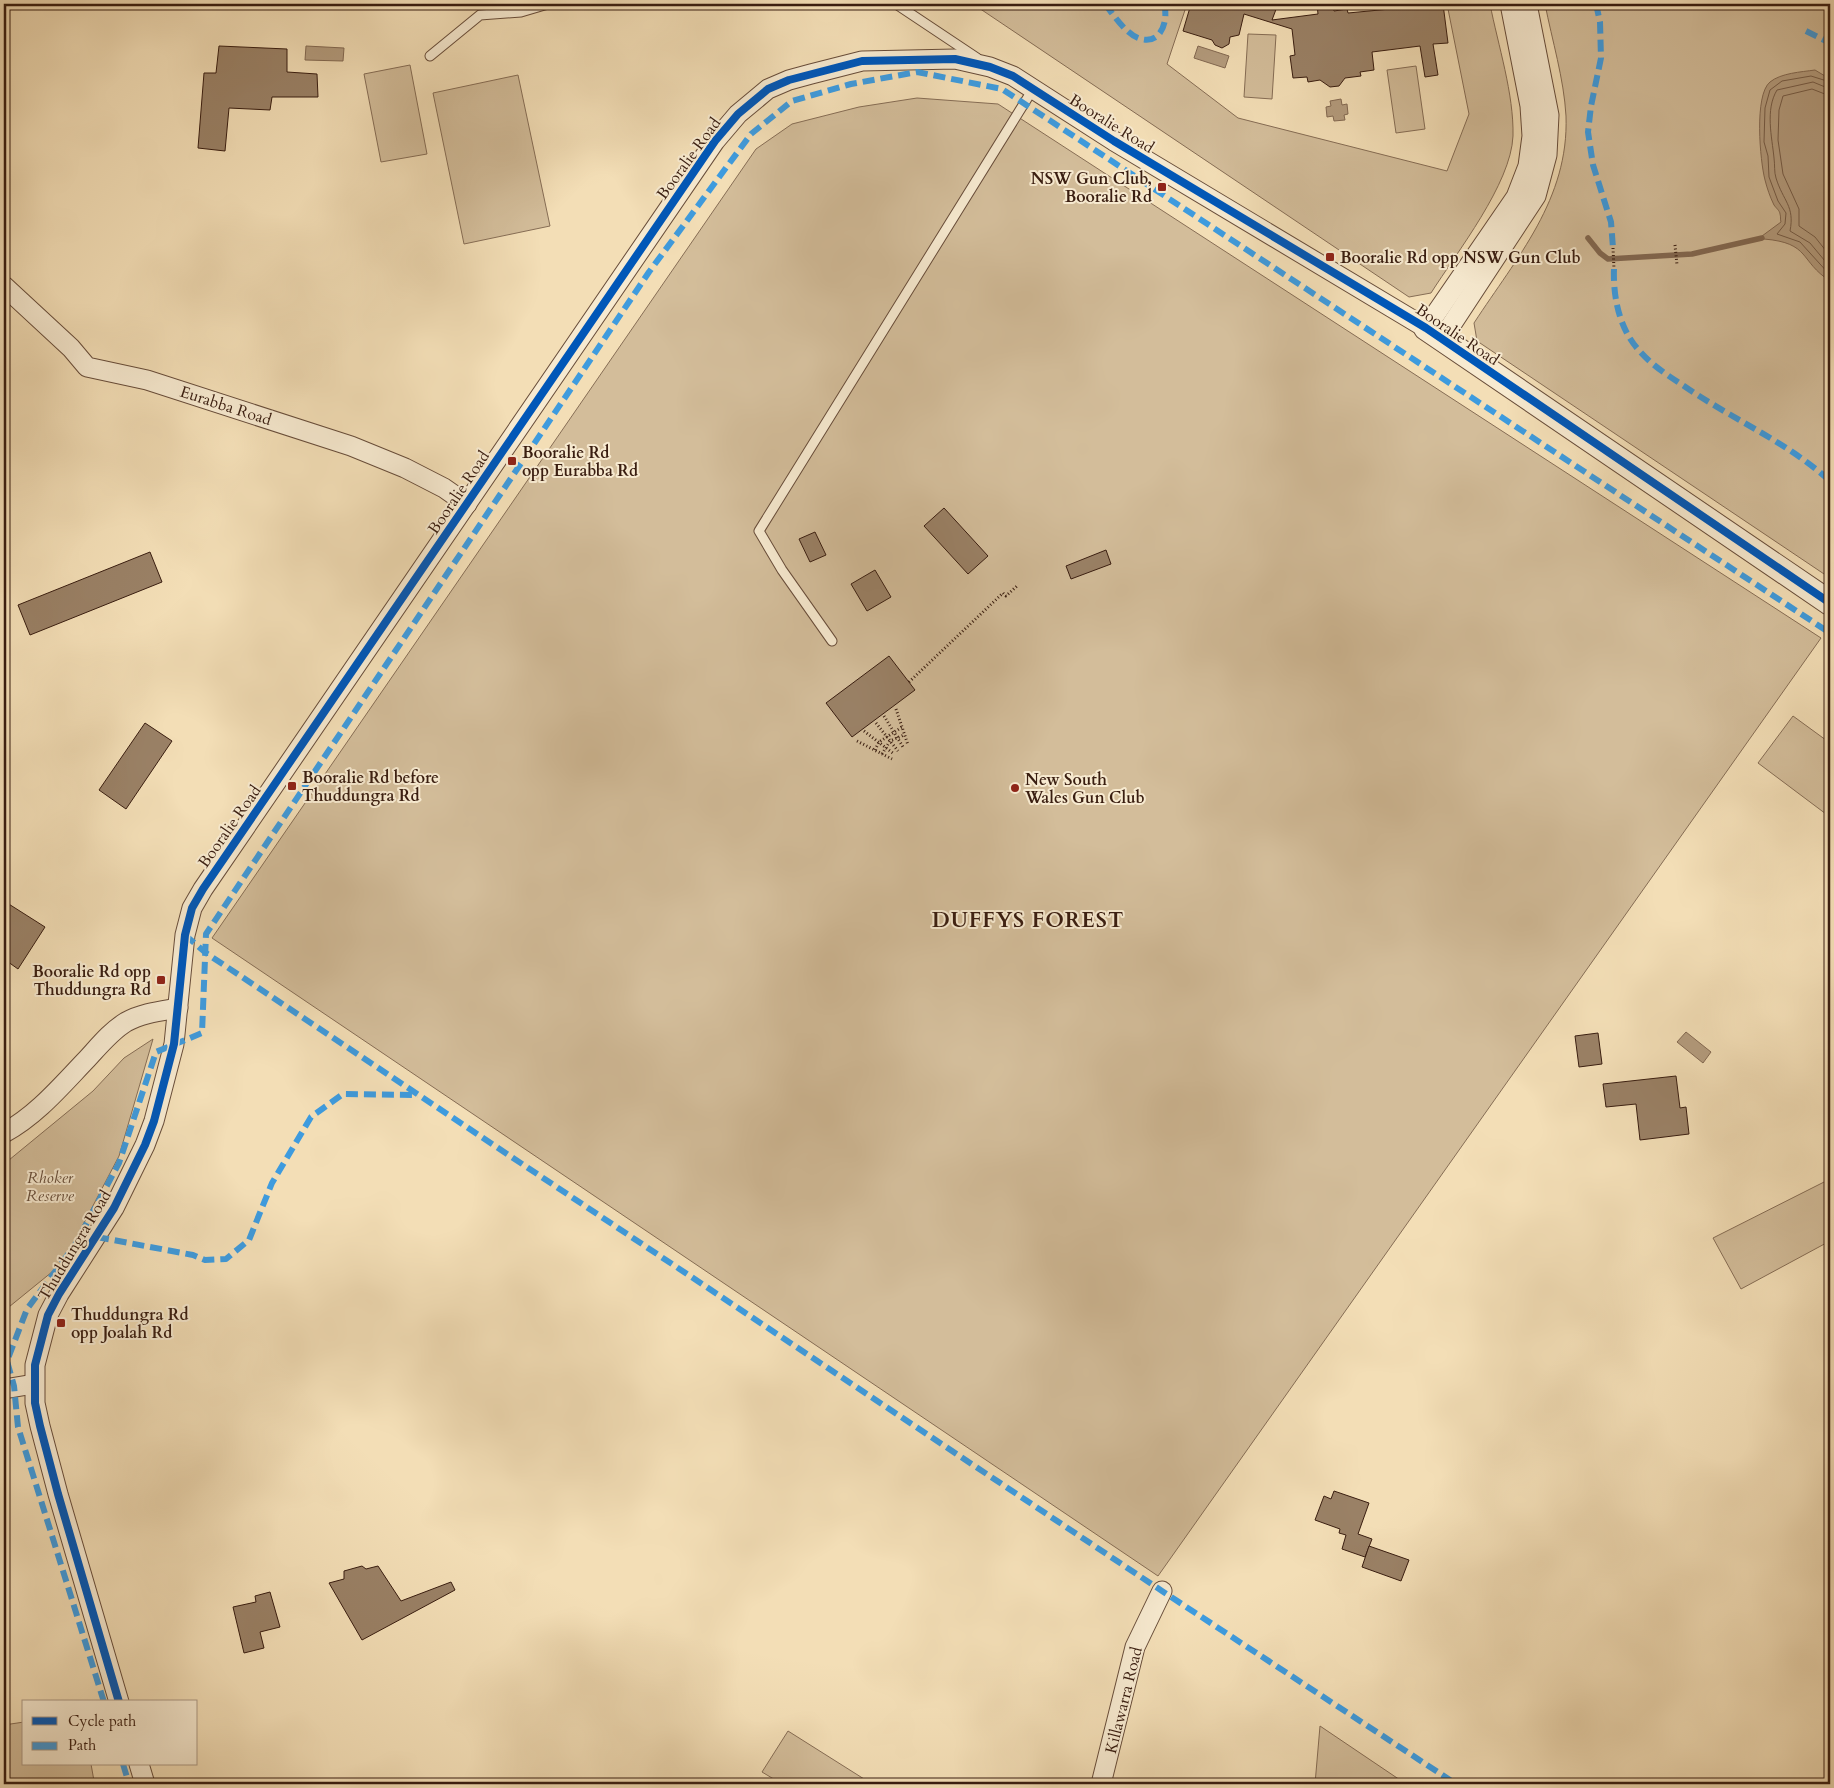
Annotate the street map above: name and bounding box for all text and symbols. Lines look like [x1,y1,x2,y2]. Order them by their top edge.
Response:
street label: Booralie Road [1065,89,1159,159]
street label: Booralie Road [652,113,726,204]
place label: NSW Gun Club, Booralie Rd [1031,168,1152,208]
marker: NSW Gun Club, Booralie Rd [1156,181,1168,193]
place label: Booralie Rd opp NSW Gun Club [1340,247,1581,269]
marker: Booralie Rd opp NSW Gun Club [1324,251,1336,263]
street label: Booralie Road [1411,299,1504,371]
street label: Eurabba Road [177,381,275,431]
place label: Booralie Rd opp Eurabba Rd [522,442,638,482]
street label: Booralie Road [423,446,495,539]
marker: Booralie Rd opp Eurabba Rd [506,455,518,467]
place label: Booralie Rd before Thuddungra Rd [302,767,439,807]
place label: New South Wales Gun Club [1024,769,1145,809]
street label: Booralie Road [193,780,267,872]
marker: Booralie Rd before Thuddungra Rd [286,780,298,792]
marker: New South Wales Gun Club [1009,782,1021,794]
district label: DUFFYS FOREST [932,906,1124,935]
place label: Booralie Rd opp Thuddungra Rd [32,961,151,1001]
marker: Booralie Rd opp Thuddungra Rd [155,974,167,986]
park label: Rhoker Reserve [26,1167,75,1207]
street label: Thuddungra Road [33,1186,117,1305]
place label: Thuddungra Rd opp Joalah Rd [71,1304,189,1344]
marker: Thuddungra Rd opp Joalah Rd [55,1317,67,1329]
street label: Killawarra Road [1100,1644,1148,1756]
legend [22,1700,198,1766]
text: Cycle path [68,1711,137,1731]
text: Path [68,1735,97,1755]

